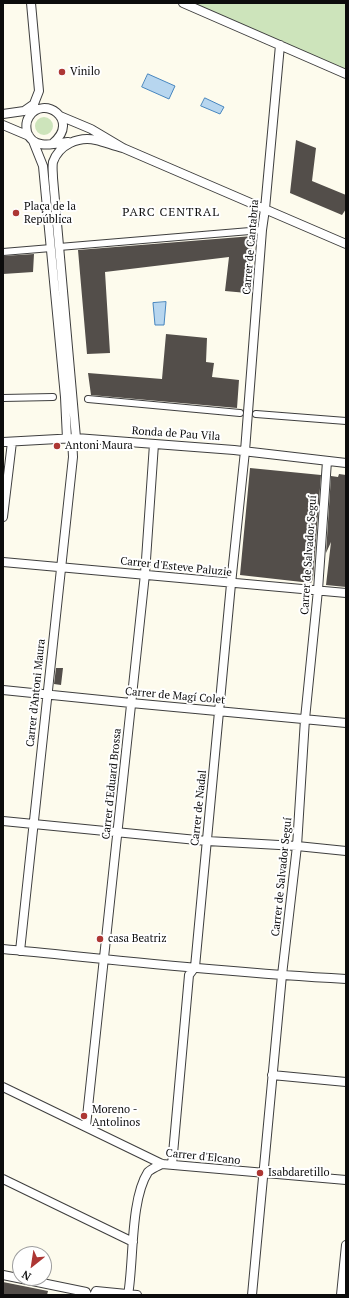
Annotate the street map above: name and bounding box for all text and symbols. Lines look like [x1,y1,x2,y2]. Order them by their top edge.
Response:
place label: Vinilo [70,65,100,79]
marker: Vinilo [57,67,67,77]
street label: Carrer de Cantabria [240,199,262,295]
place label: Plaça de la República [24,200,76,226]
district label: PARC CENTRAL [122,206,220,220]
marker: Plaça de la República [11,208,21,218]
street label: Ronda de Pau Vila [131,424,221,444]
place label: Antoni Maura [65,439,133,453]
marker: Antoni Maura [52,441,62,451]
street label: Carrer de Salvador Seguí [298,495,320,615]
street label: Carrer d'Esteve Paluzie [120,555,232,579]
street label: Carrer d'Antoni Maura [24,638,48,748]
street label: Carrer de Magí Colet [124,685,226,707]
street label: Carrer d'Eduard Brossa [100,728,124,840]
street label: Carrer de Nadal [188,769,210,847]
street label: Carrer de Salvador Seguí [269,817,295,937]
place label: casa Beatriz [108,932,167,946]
marker: casa Beatriz [95,934,105,944]
place label: Moreno - Antolinos [92,1103,140,1129]
marker: Moreno - Antolinos [79,1111,89,1121]
street label: Carrer d'Elcano [165,1147,241,1167]
place label: Isabdaretillo [268,1166,330,1180]
marker: Isabdaretillo [255,1168,265,1178]
north arrow [12,1246,52,1286]
text: N [19,1267,34,1284]

